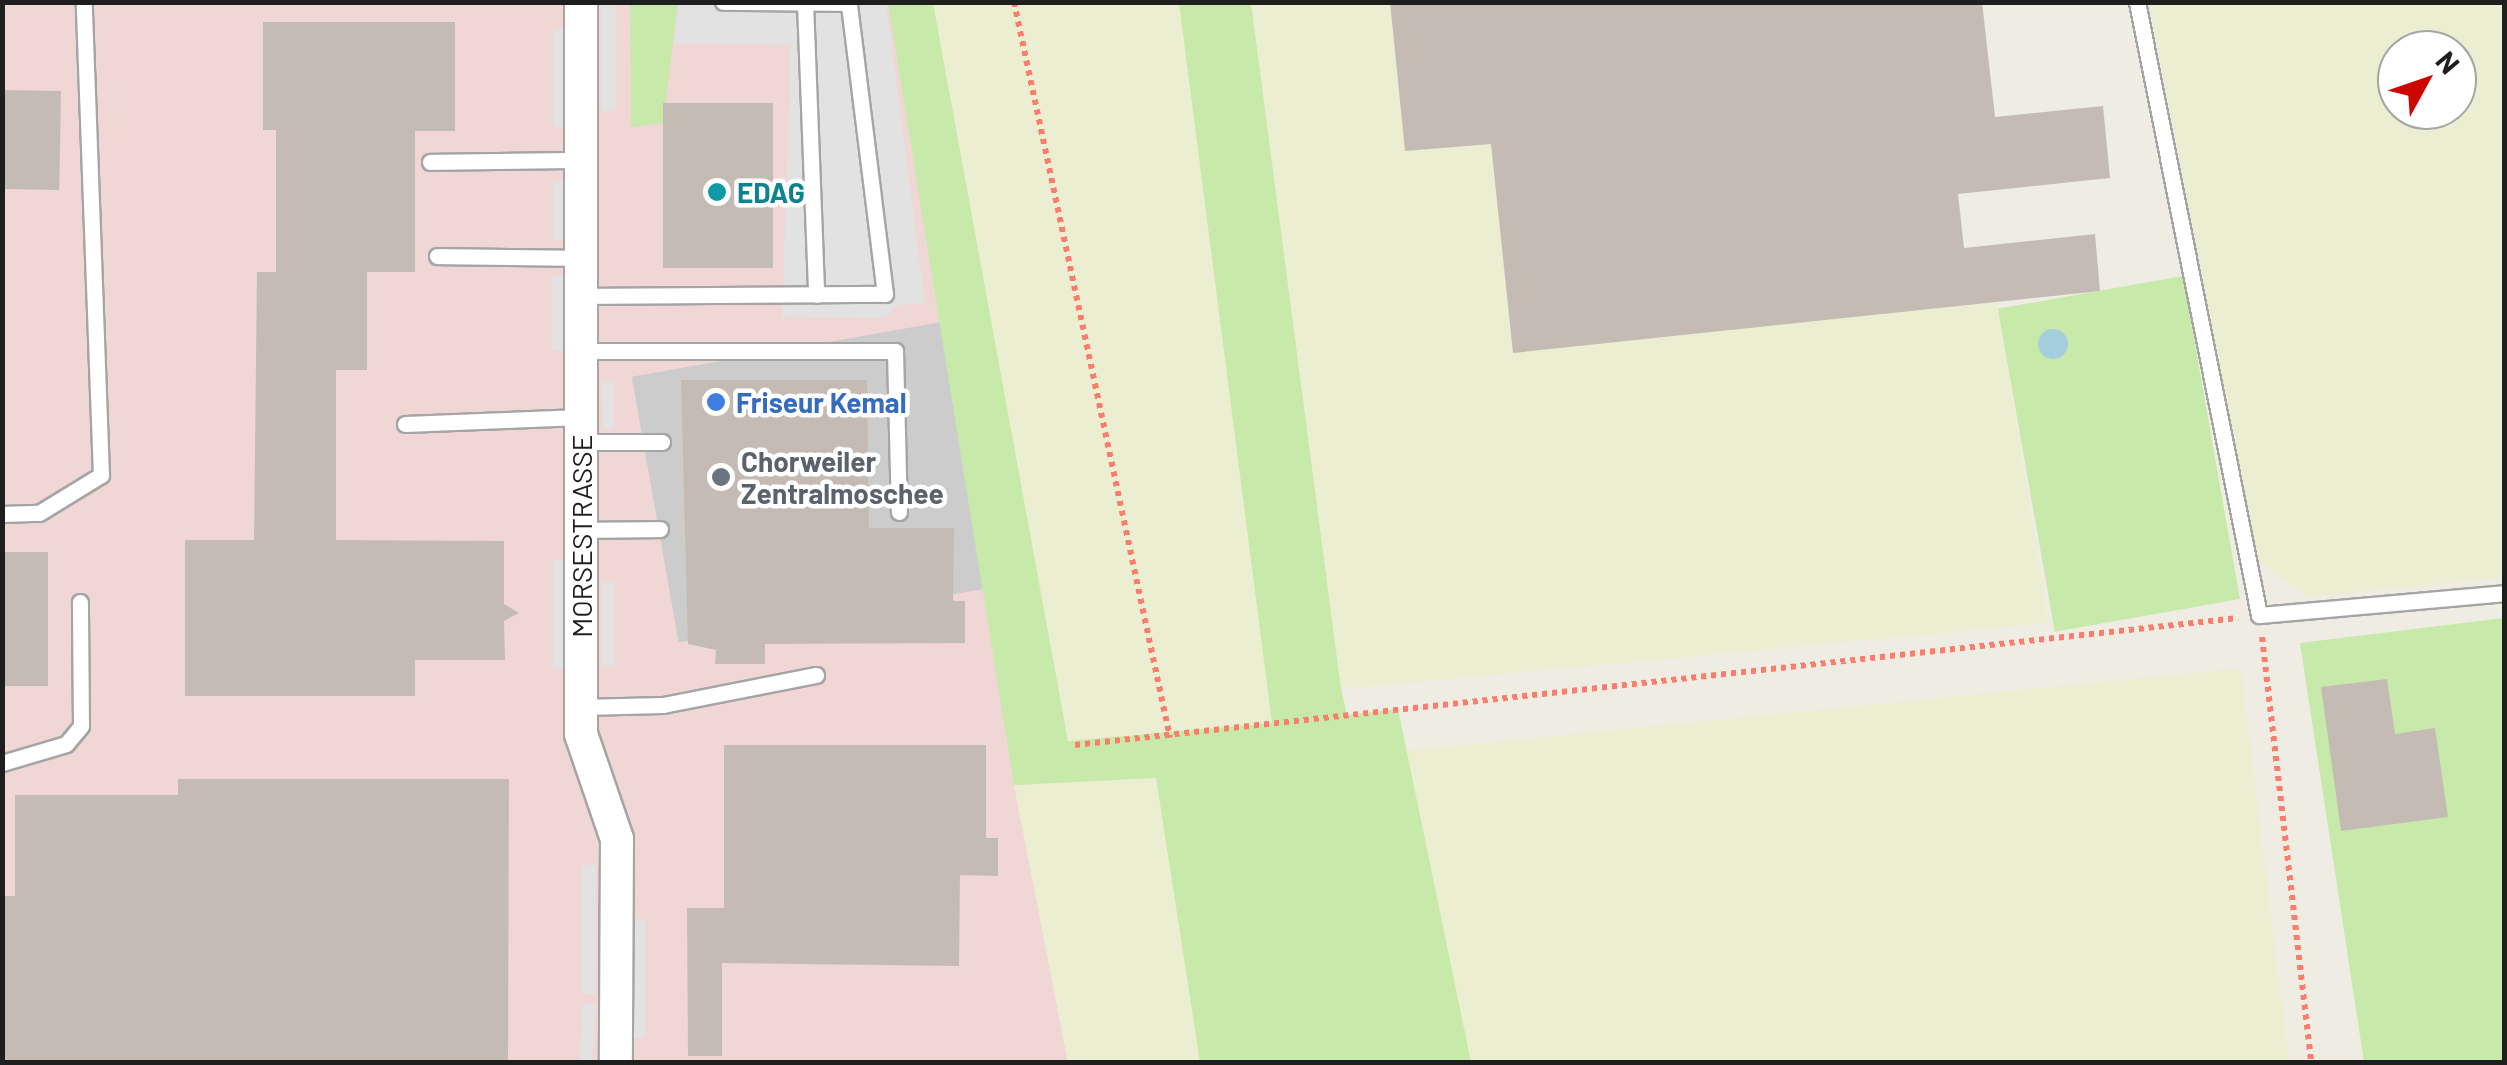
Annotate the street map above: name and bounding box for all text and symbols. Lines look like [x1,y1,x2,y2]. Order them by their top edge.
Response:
north arrow [2377,30,2477,130]
text: N [2429,44,2467,80]
place label: EDAG [737,175,805,209]
marker: EDAG [706,181,728,203]
place label: Friseur Kemal [736,385,906,419]
marker: Friseur Kemal [705,391,727,413]
street label: MORSESTRASSE [564,434,598,638]
place label: Chorweiler Zentralmoschee [741,444,944,510]
marker: Chorweiler Zentralmoschee [710,466,732,488]

